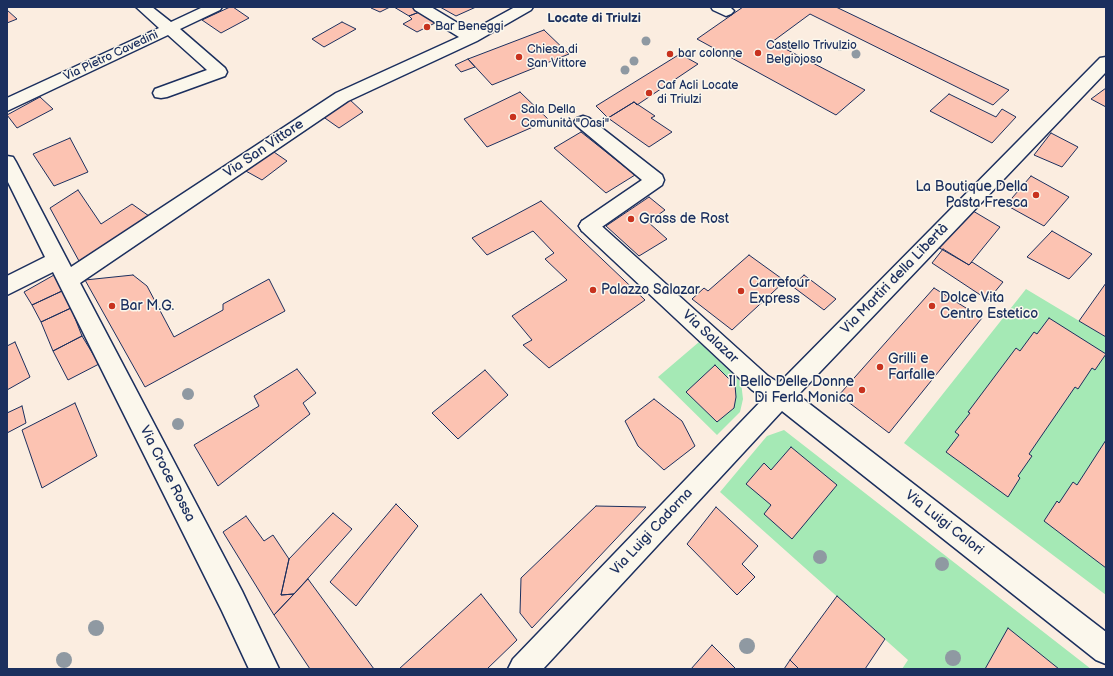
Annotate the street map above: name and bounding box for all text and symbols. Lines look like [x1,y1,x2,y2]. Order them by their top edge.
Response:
district label: Locate di Triulzi [547,11,641,27]
place label: Bar Beneggi [435,20,503,34]
marker: Bar Beneggi [422,22,432,32]
street label: Via Pietro Cavedini [61,28,161,84]
place label: Castello Trivulzio Belgiojoso [766,39,857,67]
place label: Chiesa di San Vittore [527,43,586,71]
place label: bar colonne [678,47,742,61]
marker: Castello Trivulzio Belgiojoso [753,48,763,58]
marker: bar colonne [665,49,675,59]
marker: Chiesa di San Vittore [514,52,524,62]
place label: Caf Acli Locate di Triulzi [657,79,738,107]
marker: Caf Acli Locate di Triulzi [644,88,654,98]
place label: Sala Della Comunità "Oasi" [521,103,609,131]
marker: Sala Della Comunità "Oasi" [508,112,518,122]
street label: Via San Vittore [221,116,307,182]
place label: La Boutique Della Pasta Fresca [915,179,1028,212]
marker: La Boutique Della Pasta Fresca [1031,190,1041,200]
place label: Grass de Rost [639,211,729,227]
marker: Grass de Rost [626,214,636,224]
street label: Via Martiri della Libertà [838,220,952,338]
place label: Carrefour Express [749,275,809,308]
place label: Palazzo Salazar [601,282,700,298]
marker: Palazzo Salazar [588,285,598,295]
marker: Carrefour Express [736,286,746,296]
place label: Dolce Vita Centro Estetico [940,290,1038,322]
place label: Bar M.G. [120,298,174,314]
marker: Bar M.G. [107,301,117,311]
marker: Dolce Vita Centro Estetico [927,301,937,311]
street label: Via Salazar [678,307,742,367]
place label: Grilli e Farfalle [888,351,935,384]
marker: Grilli e Farfalle [875,362,885,372]
place label: Il Bello Delle Donne Di Ferla Monica [728,374,854,406]
marker: Il Bello Delle Donne Di Ferla Monica [857,385,867,395]
street label: Via Croce Rossa [136,423,198,525]
street label: Via Luigi Cadorna [607,485,697,579]
street label: Via Luigi Calori [901,487,987,559]

